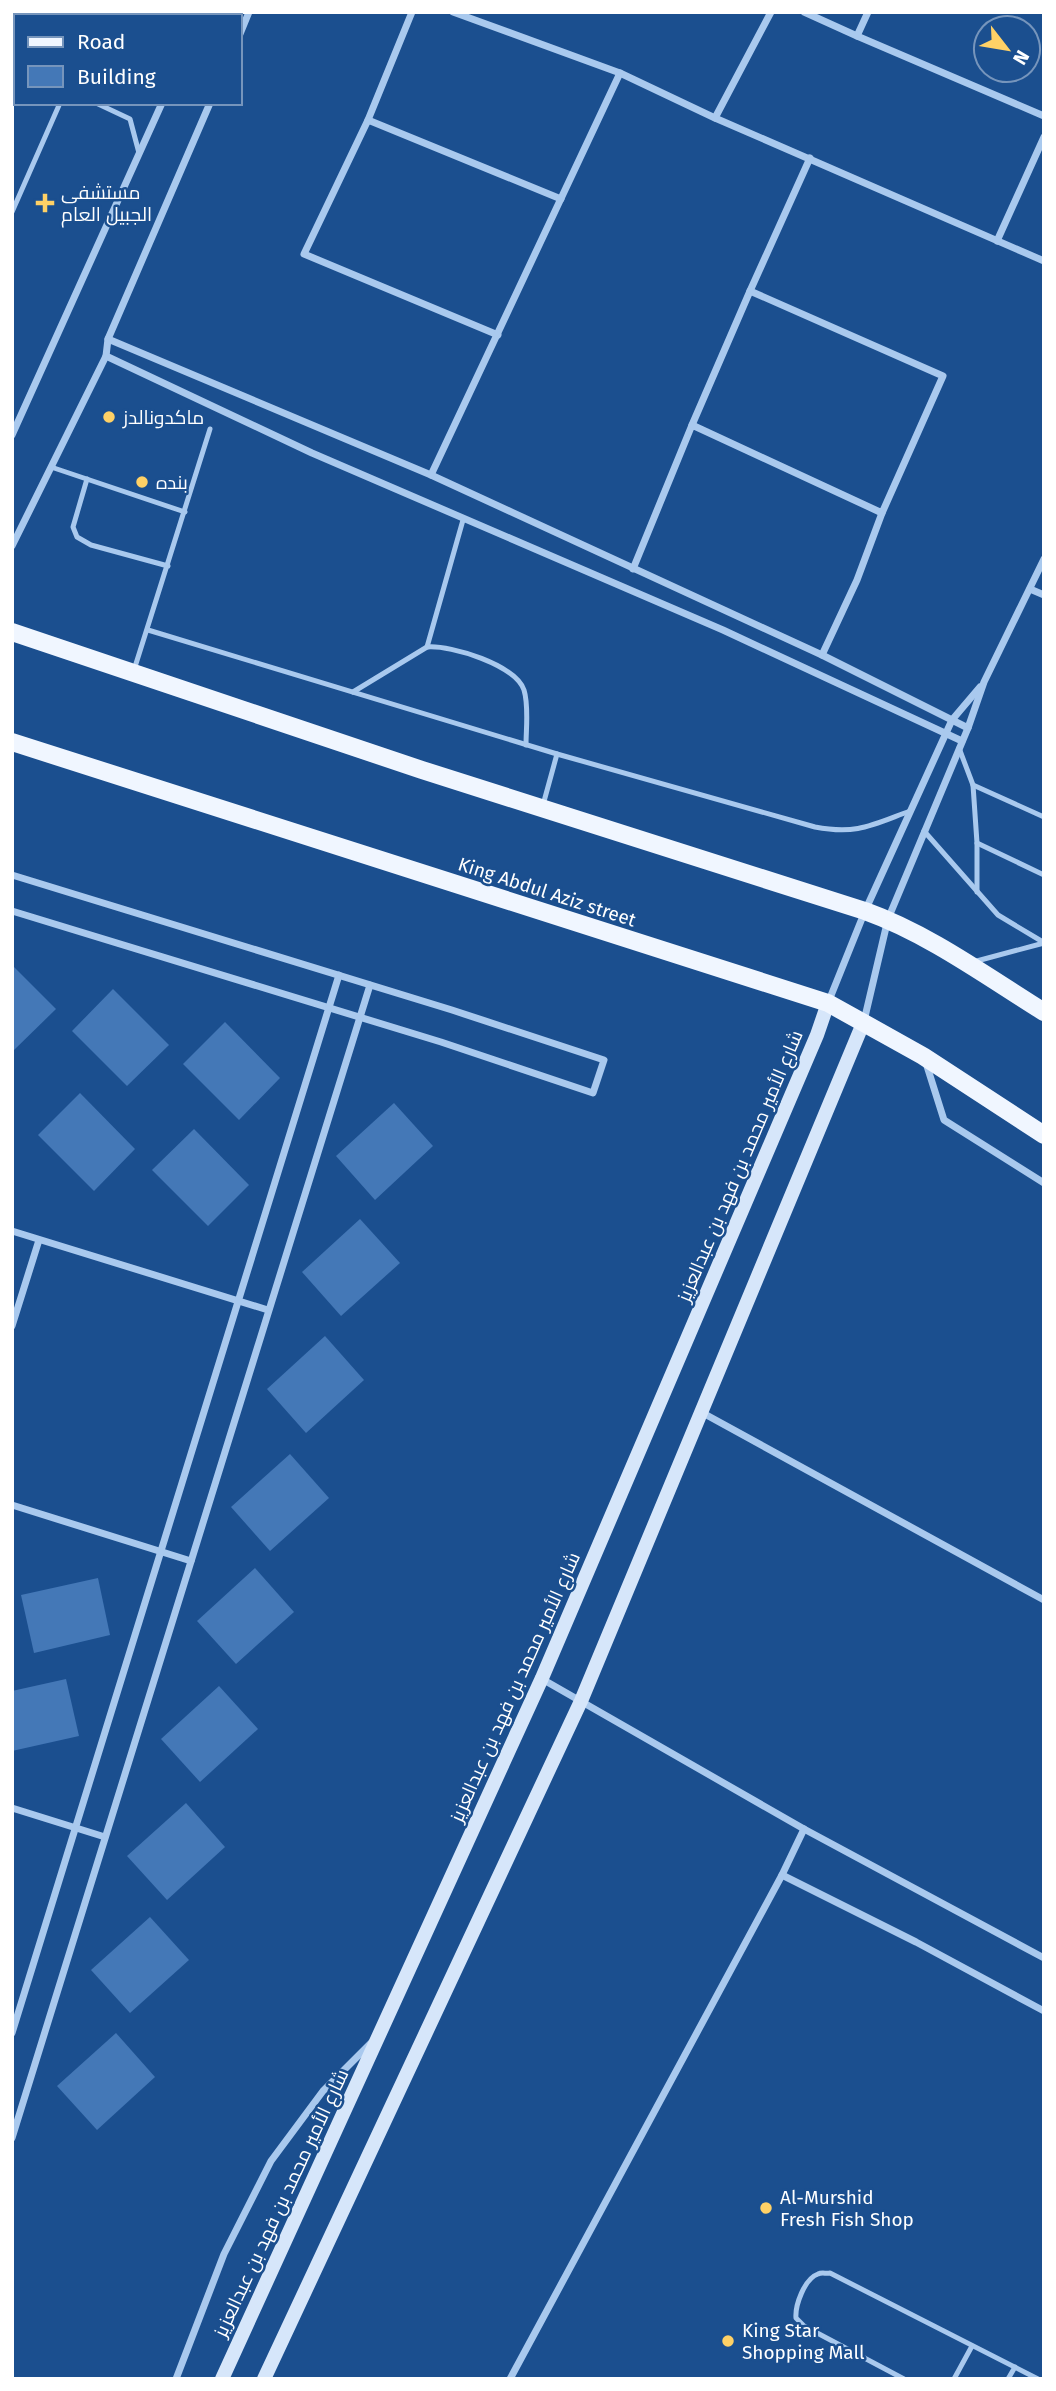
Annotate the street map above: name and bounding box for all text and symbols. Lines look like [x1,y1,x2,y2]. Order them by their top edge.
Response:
legend [14,14,242,105]
north arrow [972,14,1042,84]
text: Road [77,29,125,55]
text: N [1008,46,1034,69]
text: Building [77,64,156,90]
place label: مستشفى الجبيل العام [61,181,152,228]
marker: مستشفى الجبيل العام [35,193,55,213]
place label: ماكدونالدز [122,406,204,429]
marker: ماكدونالدز [101,409,117,425]
place label: بنده [156,471,188,494]
marker: بنده [134,474,150,490]
street label: King Abdul Aziz street [455,852,639,932]
street label: شارع الأمير محمد بن فهد بن عبدالعزيز [672,1027,810,1307]
street label: شارع الأمير محمد بن فهد بن عبدالعزيز [445,1549,587,1827]
street label: شارع الأمير محمد بن فهد بن عبدالعزيز [208,2065,355,2342]
place label: Al-Murshid Fresh Fish Shop [780,2186,914,2231]
marker: Al-Murshid Fresh Fish Shop [758,2200,774,2216]
place label: King Star Shopping Mall [742,2319,865,2364]
marker: King Star Shopping Mall [720,2333,736,2349]

